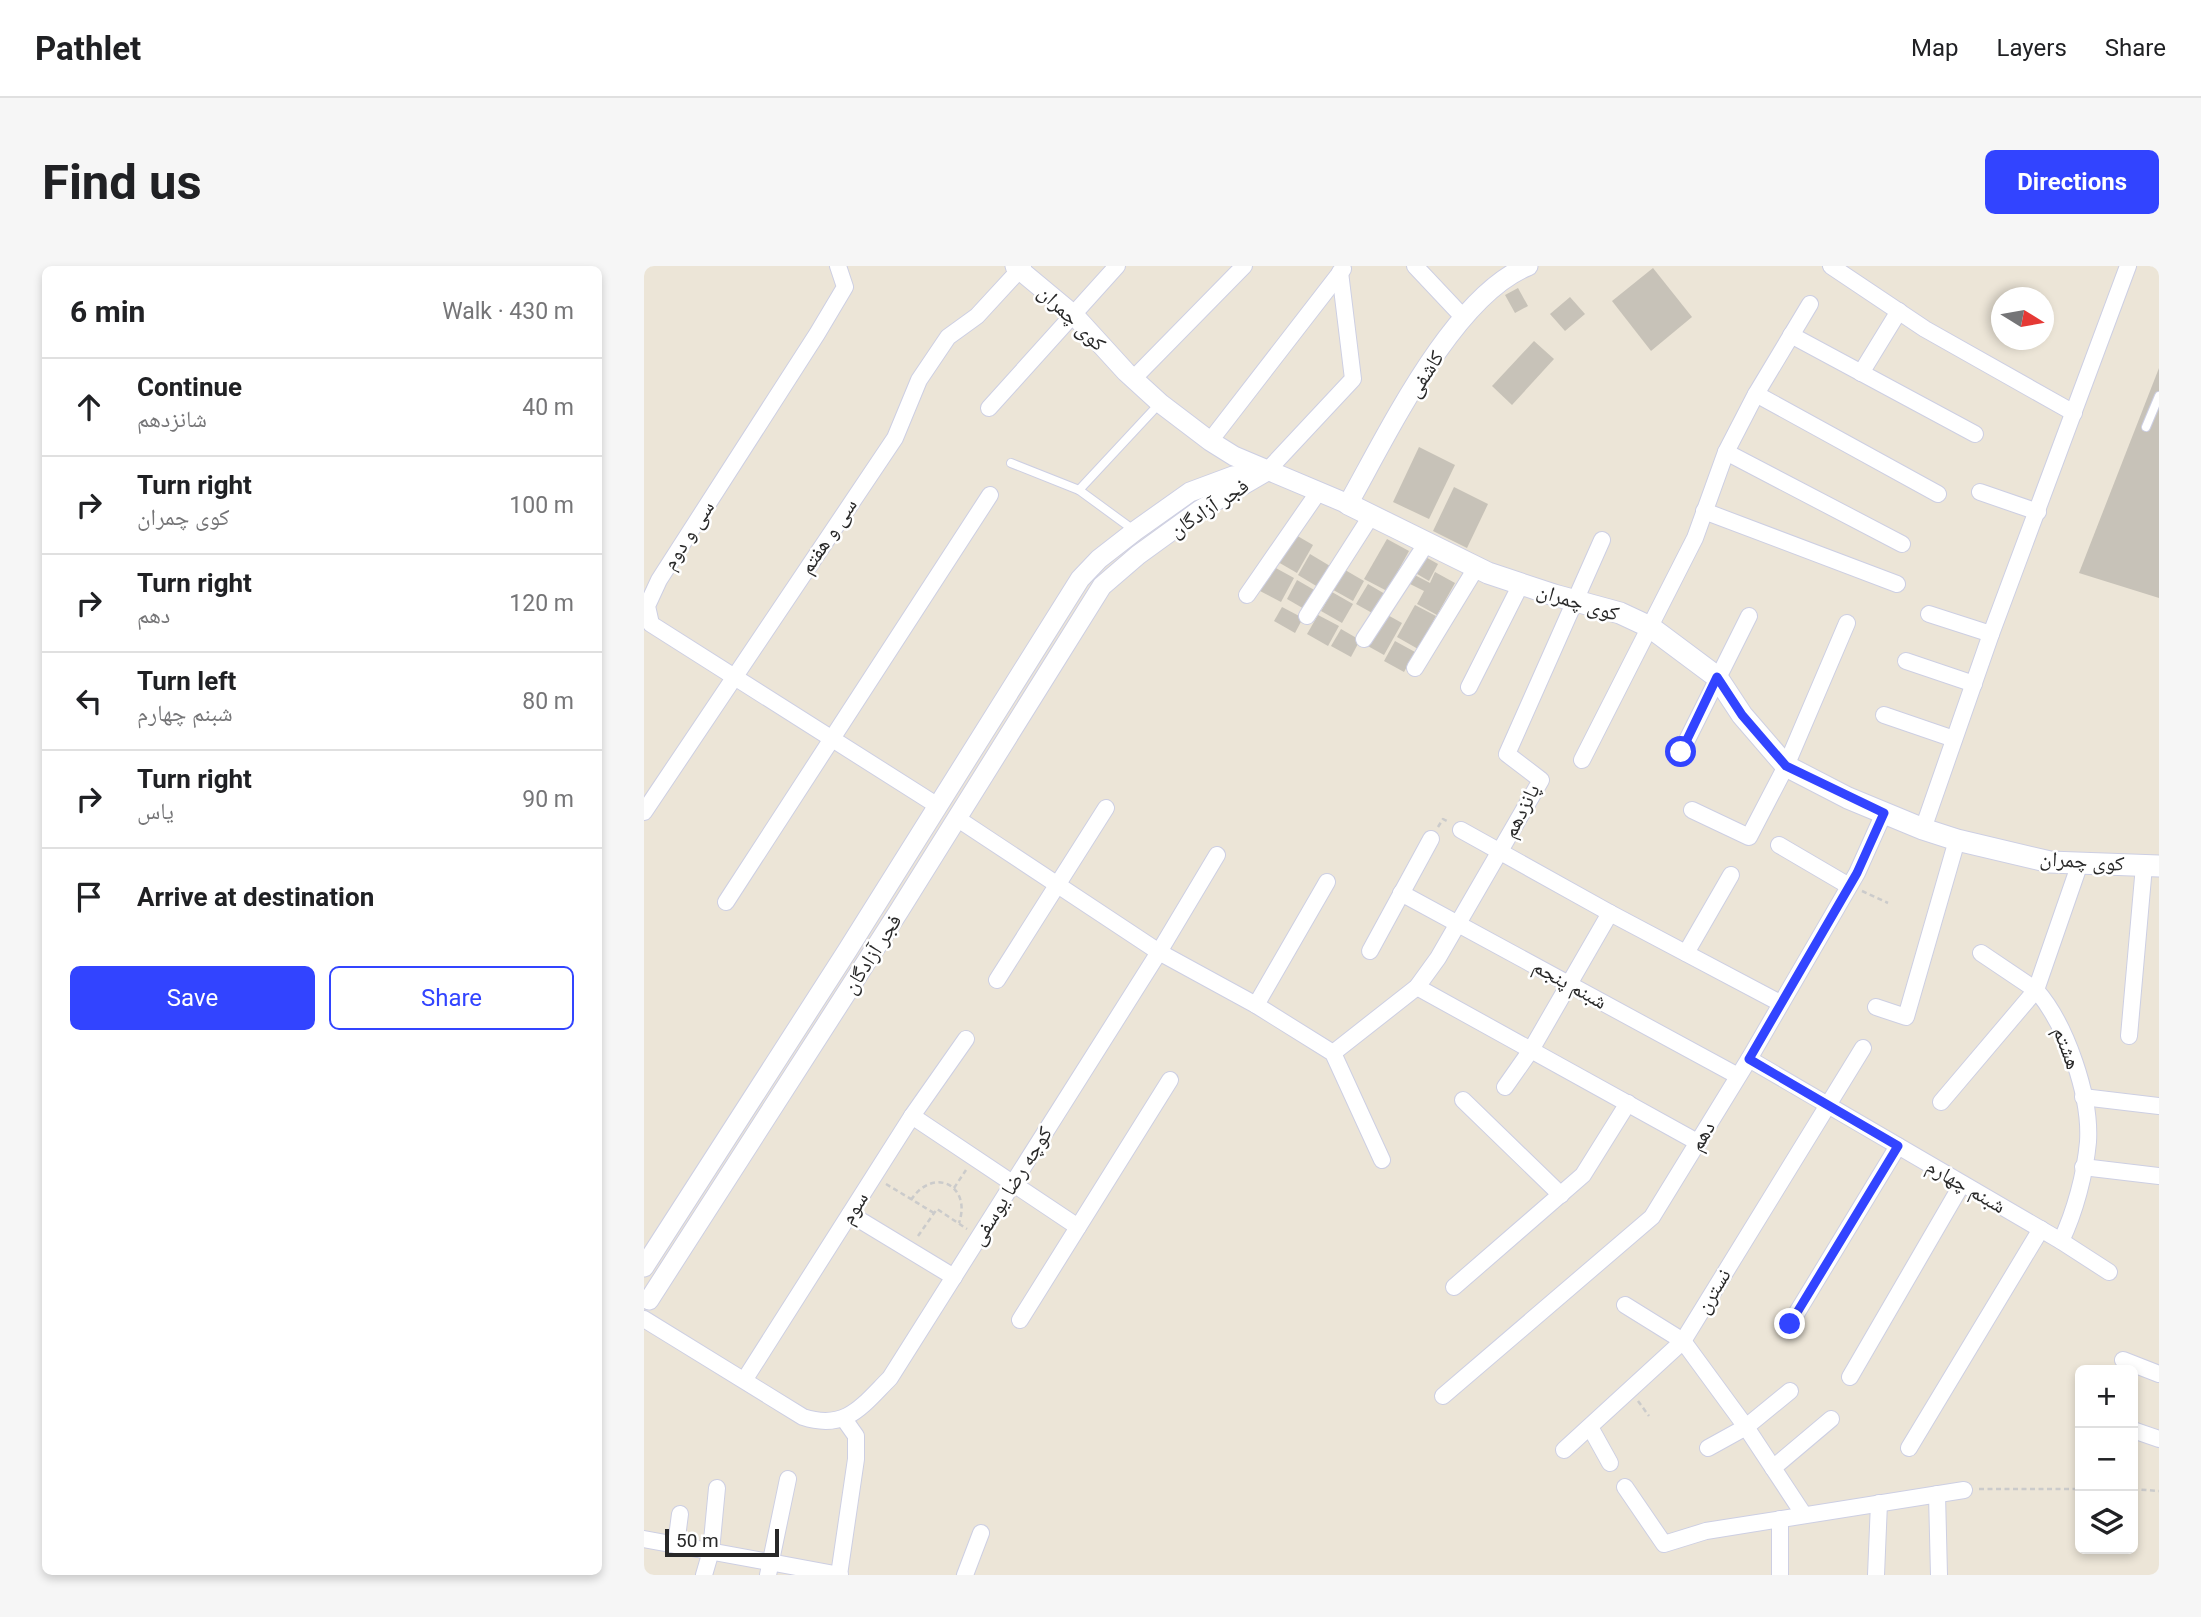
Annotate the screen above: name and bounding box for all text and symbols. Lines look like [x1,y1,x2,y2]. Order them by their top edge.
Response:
text: Pathlet [35,29,141,68]
text: Map [1911,34,1959,62]
text: Layers [1997,34,2067,62]
text: Share [2105,34,2166,62]
button: Directions [1985,150,2159,214]
text: Find us [42,154,202,211]
street label: کوی چمران [1033,280,1111,356]
north arrow [1991,287,2054,350]
text: 6 min [70,294,145,329]
text: Walk · 430 m [442,298,574,325]
street label: کاشفی [1401,346,1450,402]
text: Continue [137,372,242,402]
icon: ahead [70,388,108,426]
text: 40 m [522,394,574,421]
text: شانزدهم [137,406,207,433]
text: Turn right [137,470,252,500]
street label: فجر آزادگان [1165,474,1253,542]
icon: right [70,486,108,524]
text: 100 m [509,492,574,519]
street label: سی و هفتم [794,494,864,579]
street label: سی و دوم [657,496,721,575]
text: کوی چمران [137,504,230,531]
text: Turn right [137,568,252,598]
street label: کوی چمران [1534,578,1622,626]
icon: right [70,584,108,622]
text: 120 m [509,590,574,617]
text: دهم [137,602,170,629]
text: Turn left [137,666,236,696]
icon: left [70,682,108,720]
text: 80 m [522,688,574,715]
text: شبنم چهارم [137,700,233,727]
route start [1665,736,1696,767]
text: Turn right [137,764,252,794]
icon: right [70,780,108,818]
street label: پانزدهم [1497,780,1546,843]
text: 90 m [522,786,574,813]
text: یاس [137,798,174,825]
street label: کوی چمران [2039,846,2125,876]
icon: arrive [70,878,108,916]
text: Arrive at destination [137,882,374,912]
street label: فجر آزادگان [838,910,906,998]
street label: شبنم پنجم [1528,954,1611,1016]
button: Save [70,966,315,1030]
button: Share [329,966,574,1030]
street label: هشتم [2046,1024,2086,1073]
street label: دهم [1684,1117,1722,1156]
street label: کوچه رضا یوسفی [965,1122,1058,1250]
street label: شبنم چهارم [1921,1154,2010,1220]
street label: سوم [835,1187,875,1230]
street label: نسترن [1690,1264,1736,1318]
route end [1774,1308,1805,1339]
map controls [2075,1365,2138,1554]
button: + [2075,1365,2138,1428]
button: − [2075,1428,2138,1491]
button: layers [2075,1491,2138,1554]
scale bar [665,1526,779,1558]
text: 50 m [676,1529,719,1552]

